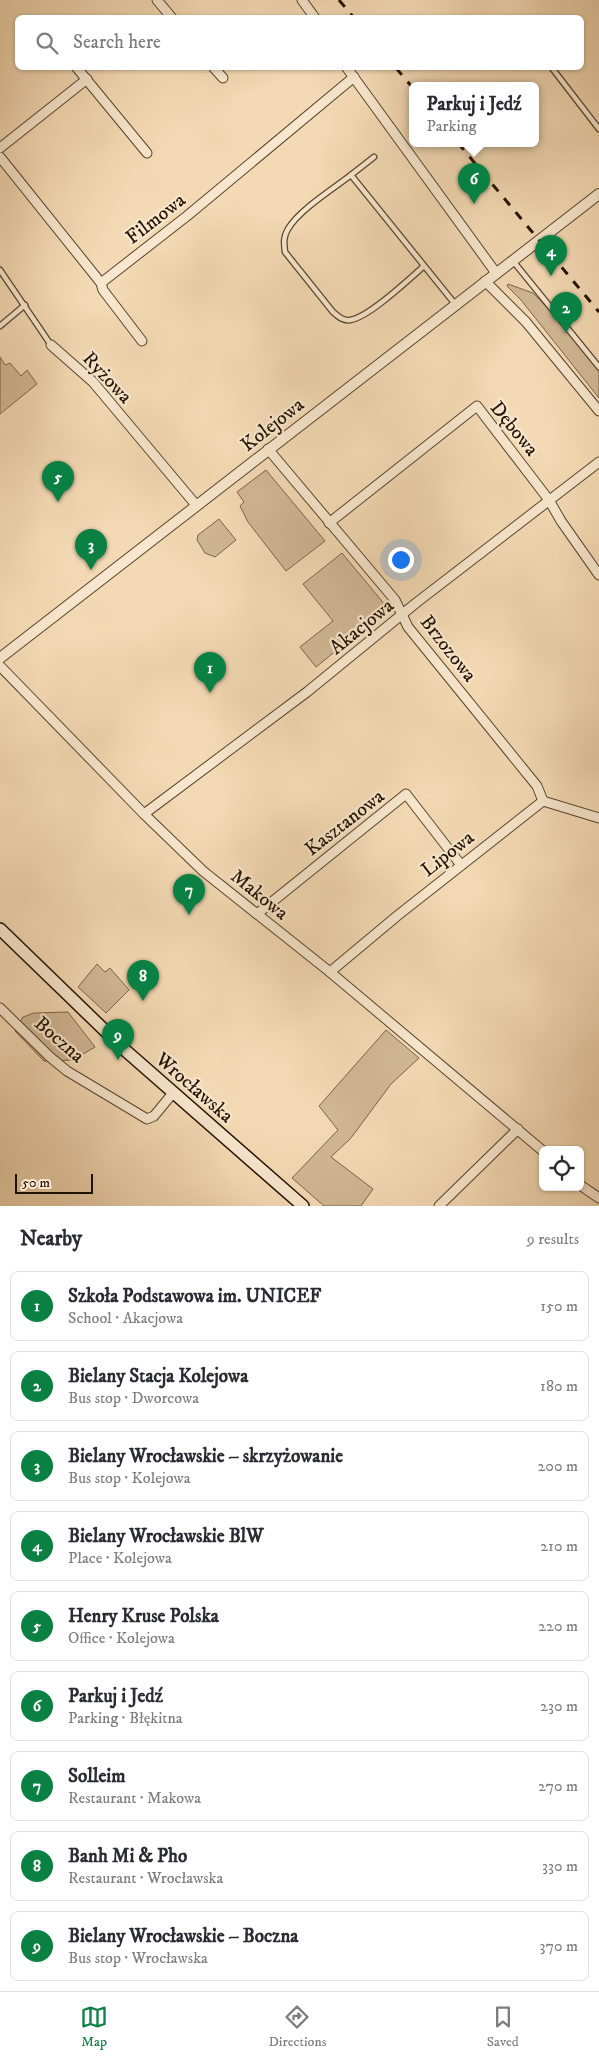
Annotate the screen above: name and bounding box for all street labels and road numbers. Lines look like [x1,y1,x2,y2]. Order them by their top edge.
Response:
street label: Filmowa [121,188,191,250]
street label: Ryżowa [77,347,138,410]
street label: Kolejowa [236,392,310,458]
street label: Dębowa [484,396,544,462]
street label: Akacjowa [325,593,400,661]
street label: Brzozowa [414,610,482,688]
street label: Kasztanowa [300,784,390,862]
street label: Lipowa [416,825,480,883]
street label: Makowa [225,864,294,926]
street label: Boczna [29,1011,90,1069]
street label: Wrocławska [149,1047,239,1129]

